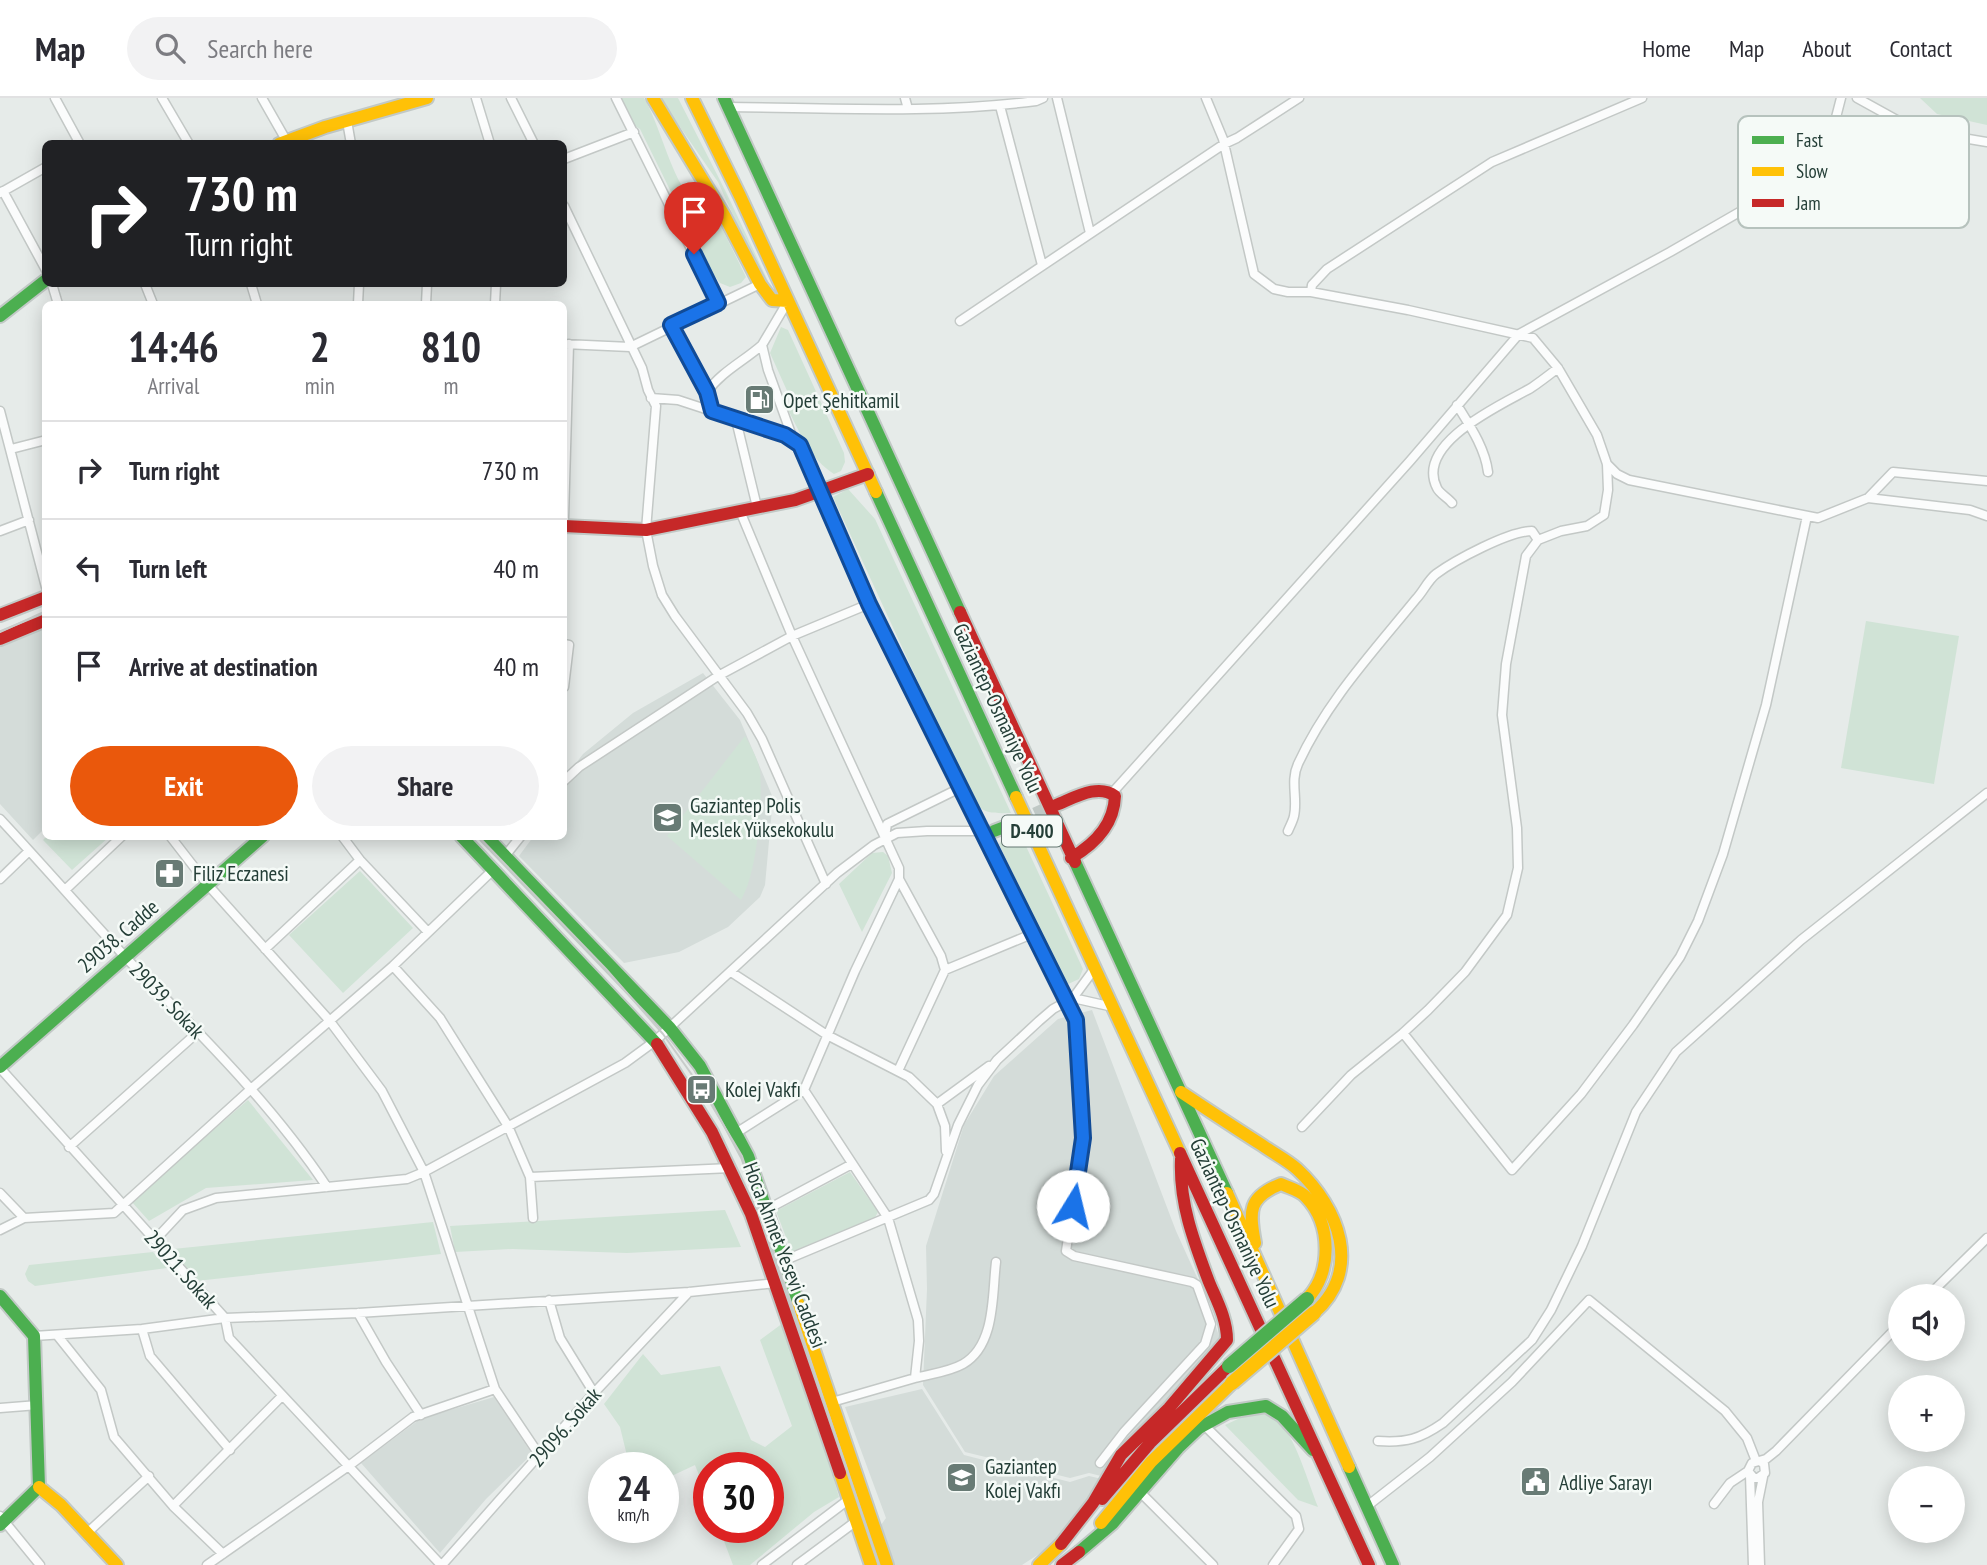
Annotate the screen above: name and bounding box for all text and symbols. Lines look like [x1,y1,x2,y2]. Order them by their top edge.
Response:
search box [127,17,617,80]
text: Map [35,27,85,70]
icon: search [151,29,189,67]
text: Search here [207,32,313,65]
text: Home [1642,33,1691,64]
text: Map [1729,33,1764,64]
text: About [1802,33,1851,64]
text: Contact [1889,33,1952,64]
legend [1738,116,1969,228]
text: Fast [1796,128,1824,152]
text: Slow [1796,159,1829,183]
text: 730 m [185,161,298,225]
icon: right [70,168,161,259]
pin [664,182,724,254]
text: Jam [1795,191,1821,215]
icon: arrive [675,193,713,231]
text: Turn right [185,223,293,265]
text: 14:46 [128,319,219,374]
text: 2 [310,319,330,374]
text: 810 [421,319,481,374]
text: Arrival [147,371,199,400]
text: min [305,371,335,400]
text: m [443,371,458,400]
fuel station icon: Opet Şehitkamil [743,383,777,417]
place label: Opet Şehitkamil [783,387,900,414]
icon: right [70,451,108,489]
text: Turn right [129,454,220,487]
text: 730 m [481,454,539,487]
icon: left [70,549,108,587]
text: Turn left [129,552,207,585]
text: 40 m [493,552,539,585]
street label: Gaziantep-Osmaniye Yolu [947,619,1049,797]
icon: arrive [70,647,108,685]
text: Arrive at destination [129,650,318,683]
text: 40 m [493,650,539,683]
button: Exit [70,746,298,826]
button: Share [312,746,539,826]
place label: Gaziantep Polis Meslek Yüksekokulu [690,792,834,843]
school or university icon: Gaziantep Polis Meslek Yüksekokulu [650,800,684,834]
road number: D-400 [1002,816,1062,846]
pharmacy icon: Filiz Eczanesi [153,856,187,890]
place label: Filiz Eczanesi [193,860,289,887]
street label: 29038. Cadde [72,893,164,979]
street label: 29039. Sokak [124,956,210,1044]
bus stop icon: Kolej Vakfı [685,1072,719,1106]
place label: Kolej Vakfı [725,1076,801,1103]
street label: Gaziantep-Osmaniye Yolu [1184,1134,1286,1312]
street label: Hoca Ahmet Yesevi Caddesi [737,1158,833,1352]
position arrow [1036,1169,1110,1243]
street label: 29021. Sokak [139,1224,223,1314]
map controls [1888,1284,1965,1543]
button: sound [1888,1284,1965,1361]
button: + [1888,1375,1965,1452]
street label: 29096. Sokak [523,1382,607,1472]
speed limit sign: 30 [693,1452,784,1543]
place label: Gaziantep Kolej Vakfı [985,1453,1061,1504]
school or university icon: Gaziantep Kolej Vakfı [945,1461,979,1495]
text: 24 [617,1465,650,1511]
public building icon: Adliye Sarayı [1519,1465,1553,1499]
button: − [1888,1466,1965,1543]
place label: Adliye Sarayı [1559,1469,1653,1496]
text: km/h [618,1503,649,1526]

